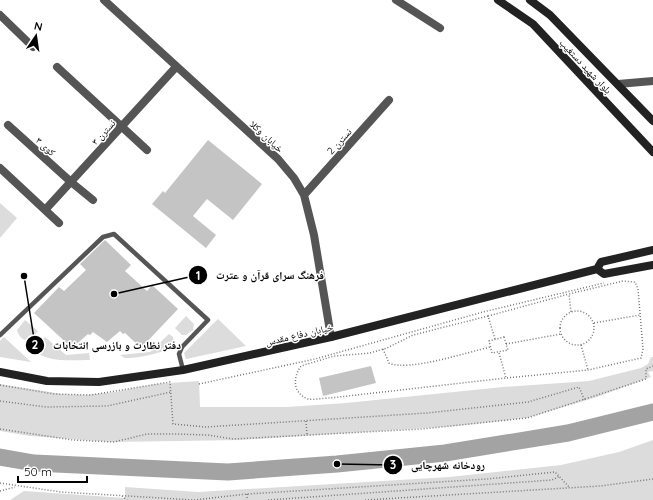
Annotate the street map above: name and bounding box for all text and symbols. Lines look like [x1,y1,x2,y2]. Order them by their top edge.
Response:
north arrow [16,16,56,56]
text: N [33,19,44,34]
street label: بلوار شهید دستغیب [557,36,615,97]
street label: نسترن ۳ [88,117,118,148]
street label: خیابان وکلا [247,118,287,156]
street label: نسترن 2 [324,125,355,157]
street label: کوی ۳ [33,134,58,159]
callout: فرهنگ سرای قرآن و عترت [188,264,332,287]
text: 1 [196,268,200,283]
text: فرهنگ سرای قرآن و عترت [216,268,324,283]
street label: خیابان دفاع مقدس [264,320,335,349]
callout: دفتر نظارت و بازرسی انتخابات [25,333,189,356]
text: 2 [32,337,39,352]
text: دفتر نظارت و بازرسی انتخابات [53,338,181,353]
callout: رودخانه شهرچایی [383,454,493,477]
text: 3 [390,457,396,472]
scale bar [18,458,87,484]
text: رودخانه شهرچایی [411,458,485,473]
text: 50 m [24,464,52,479]

